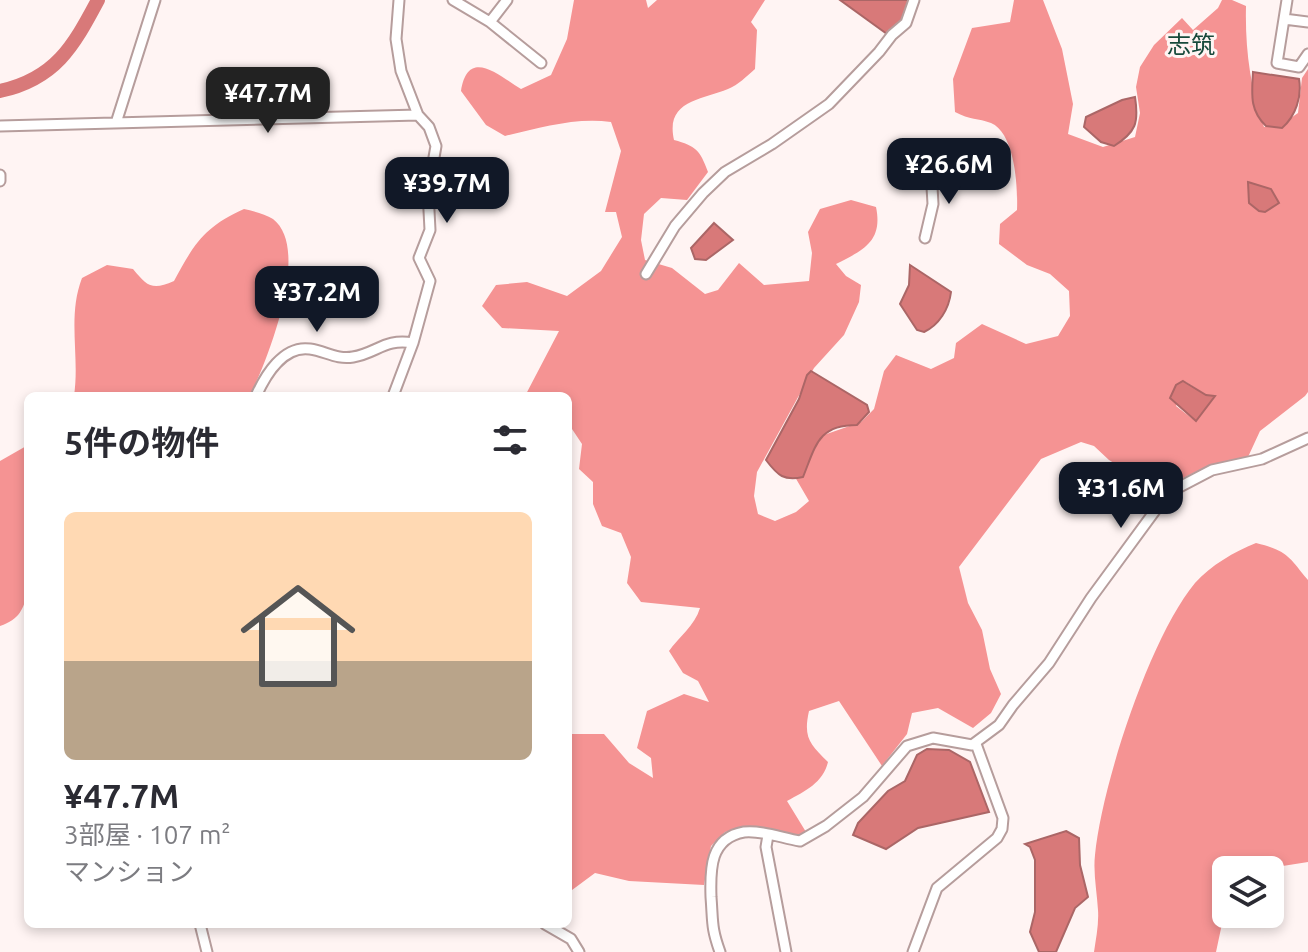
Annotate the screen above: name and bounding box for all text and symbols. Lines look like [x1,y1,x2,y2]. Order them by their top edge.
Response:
district label: 志筑 [1167,31,1215,58]
pin: ¥47.7M [203,67,333,135]
text: ¥47.7M [224,78,312,107]
pin: ¥26.6M [884,138,1014,206]
text: ¥26.6M [905,149,993,178]
pin: ¥39.7M [382,157,512,225]
text: ¥39.7M [403,168,491,197]
pin: ¥37.2M [252,266,382,334]
text: ¥37.2M [273,277,361,306]
icon: filters [488,418,532,462]
text: 5件の物件 [64,423,219,461]
pin: ¥31.6M [1056,462,1186,530]
text: ¥31.6M [1077,473,1165,502]
icon: home [226,564,370,708]
text: ¥47.7M [64,776,179,814]
text: 3部屋 · 107 m² [64,820,231,849]
map controls [1212,856,1284,928]
button: layers [1212,856,1284,928]
text: マンション [64,857,194,886]

